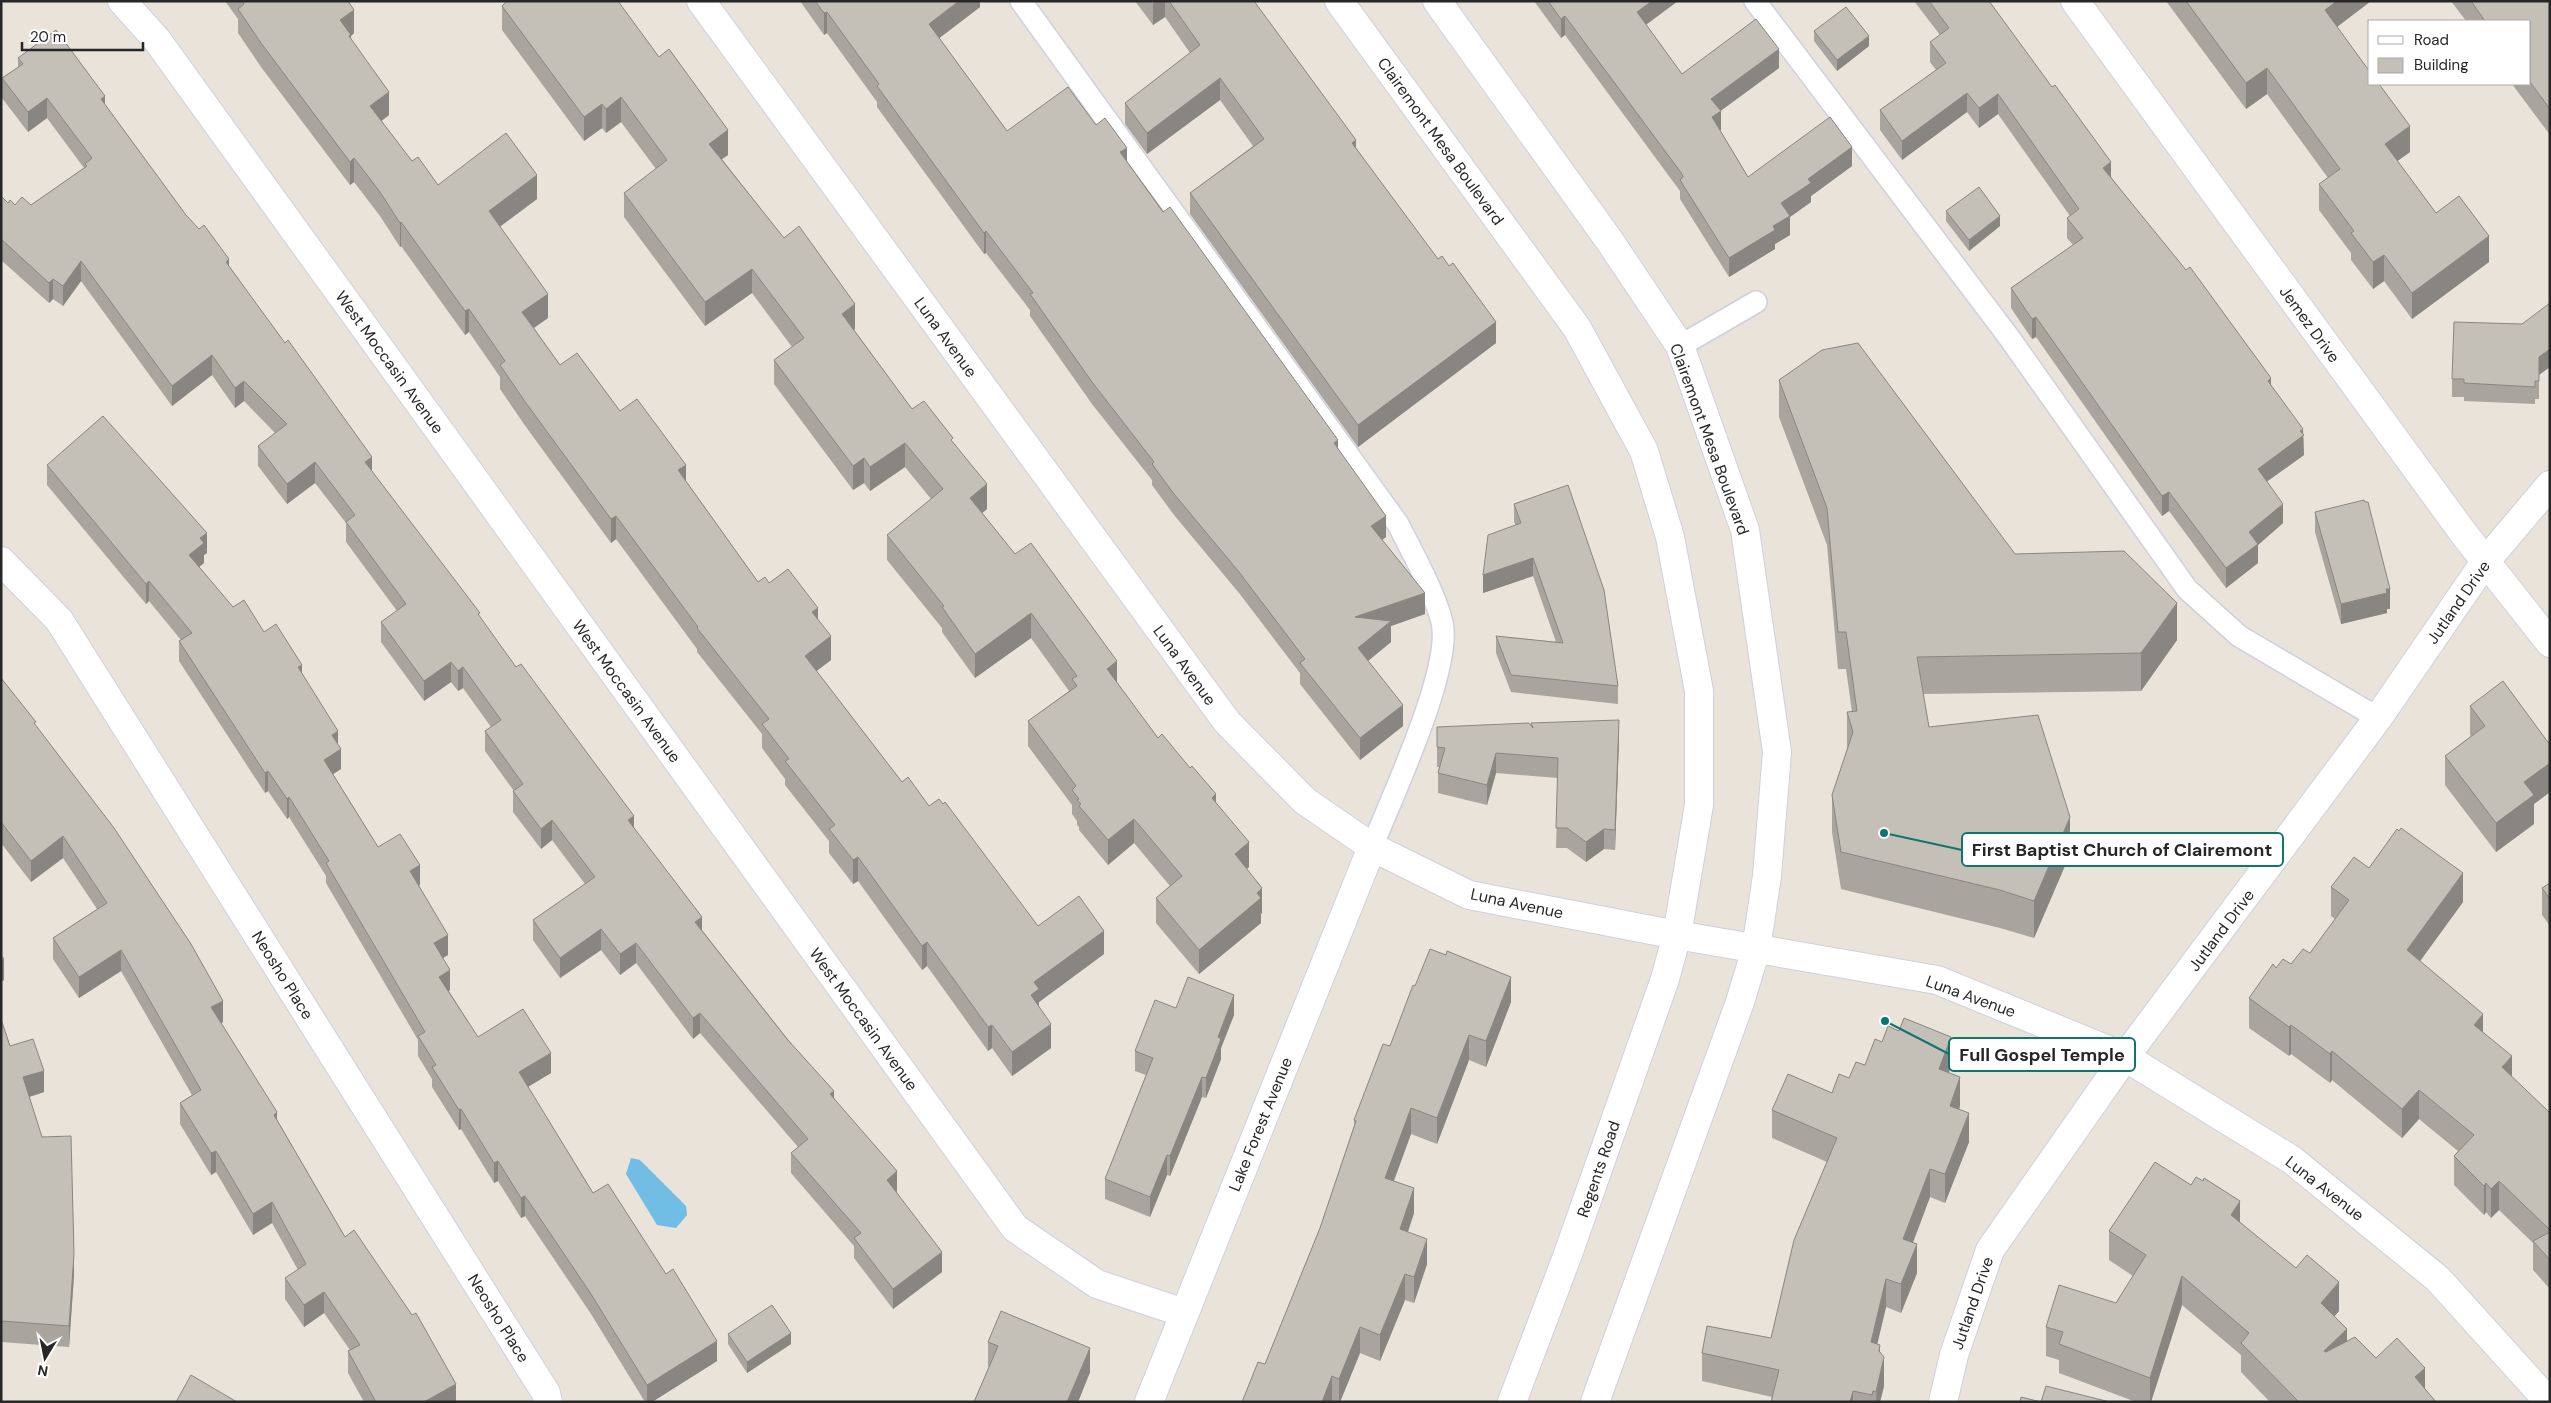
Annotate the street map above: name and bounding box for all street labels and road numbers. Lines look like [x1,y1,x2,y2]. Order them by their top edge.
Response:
street label: Clairemont Mesa Boulevard [1373,53,1509,229]
street label: Jemez Drive [2275,282,2345,367]
street label: West Moccasin Avenue [331,287,449,438]
street label: Luna Avenue [909,293,982,382]
street label: Clairemont Mesa Boulevard [1665,341,1754,538]
street label: Jutland Drive [2422,556,2495,648]
street label: West Moccasin Avenue [568,616,686,767]
street label: Luna Avenue [1148,621,1221,710]
street label: Luna Avenue [1469,883,1565,924]
street label: Jutland Drive [2184,885,2259,975]
street label: Neosho Place [247,927,318,1023]
street label: West Moccasin Avenue [805,944,923,1095]
street label: Luna Avenue [1923,971,2019,1022]
street label: Lake Forest Avenue [1224,1054,1297,1194]
street label: Regents Road [1572,1118,1625,1220]
street label: Luna Avenue [2281,1151,2368,1226]
street label: Jutland Drive [1947,1254,1998,1352]
street label: Neosho Place [463,1270,534,1366]

